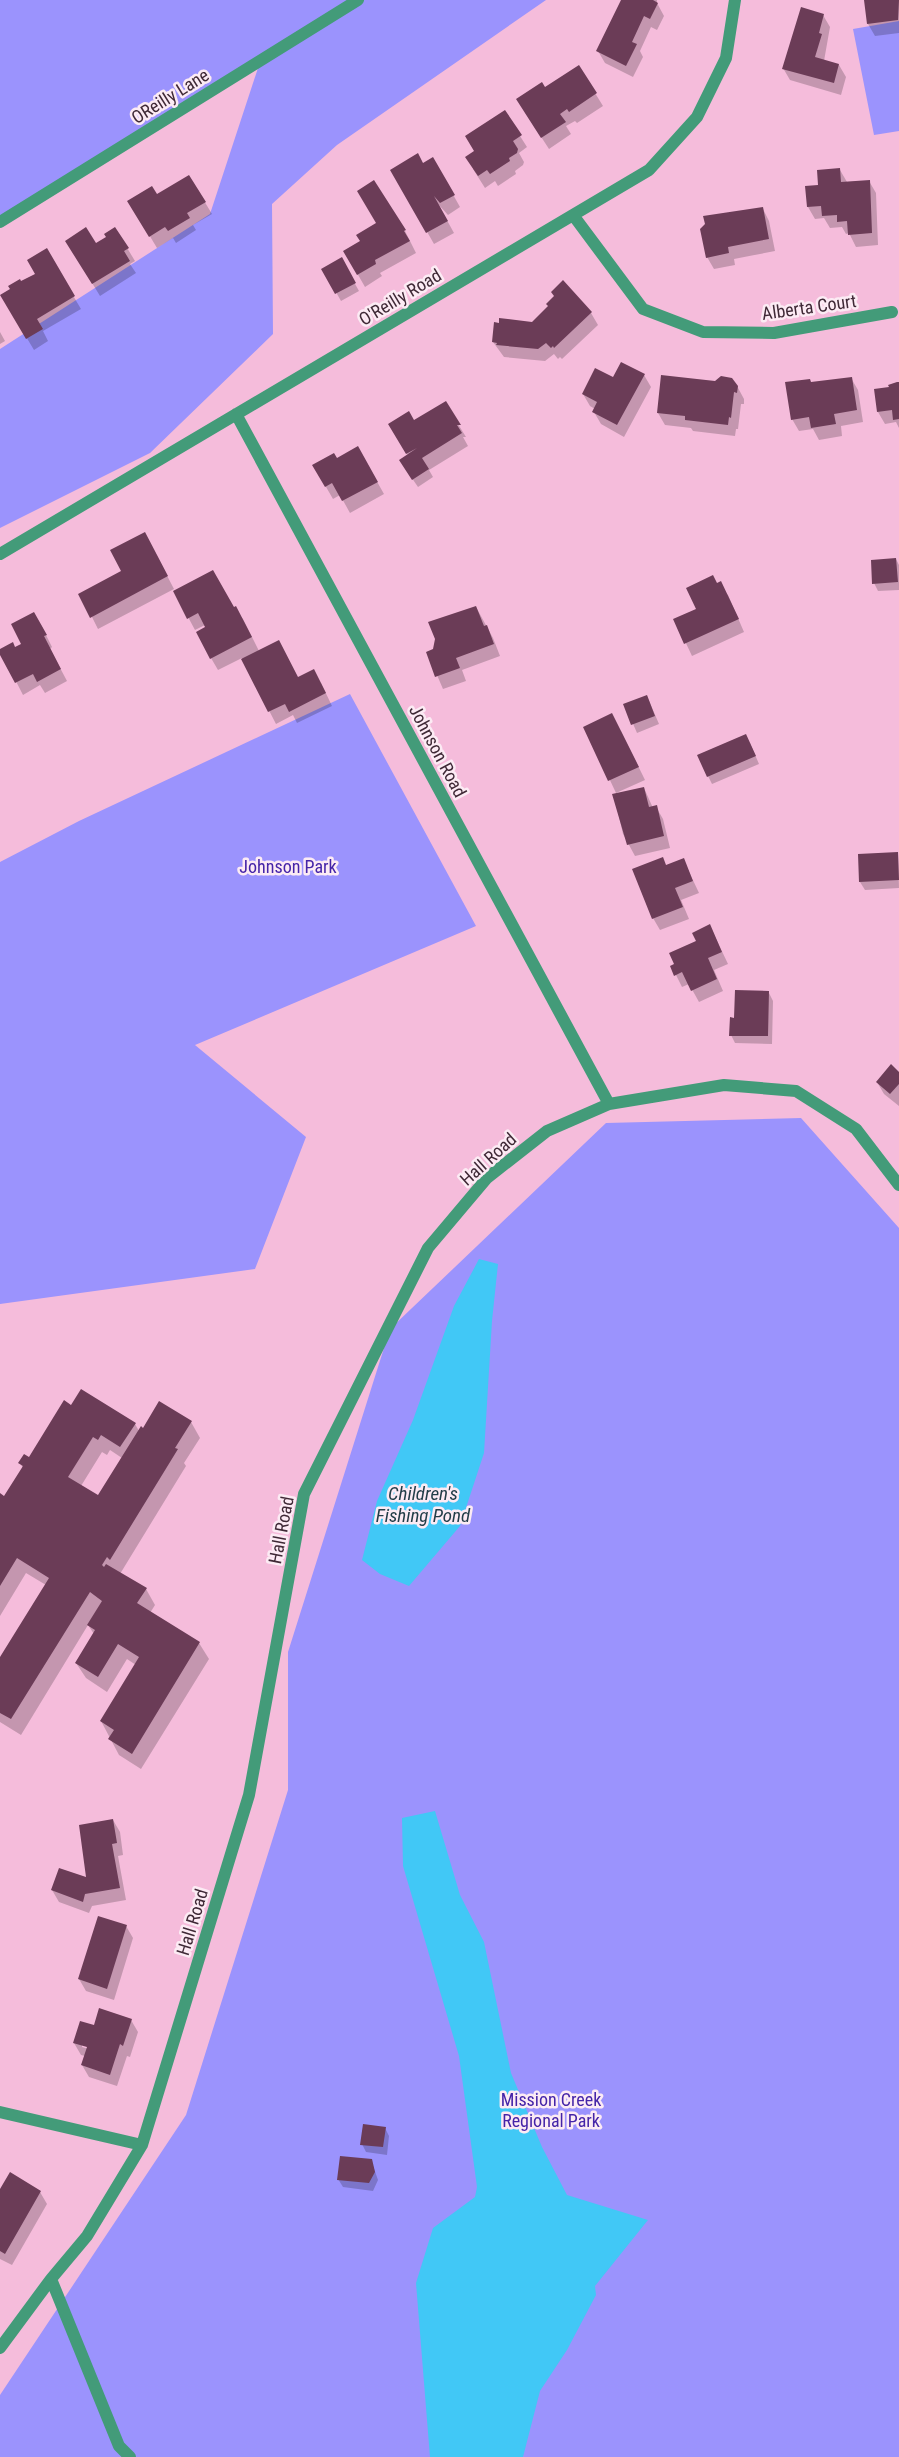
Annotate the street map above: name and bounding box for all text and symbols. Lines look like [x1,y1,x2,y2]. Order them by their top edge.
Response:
street label: OReilly Lane [127,64,213,128]
street label: O'Reilly Road [355,264,445,330]
street label: Alberta Court [760,290,858,324]
street label: Johnson Road [405,701,471,801]
park label: Johnson Park [239,856,337,877]
street label: Hall Road [456,1128,520,1190]
water label: Children's Fishing Pond [376,1482,471,1527]
street label: Hall Road [264,1494,298,1566]
street label: Hall Road [172,1886,212,1958]
park label: Mission Creek Regional Park [501,2089,601,2131]

